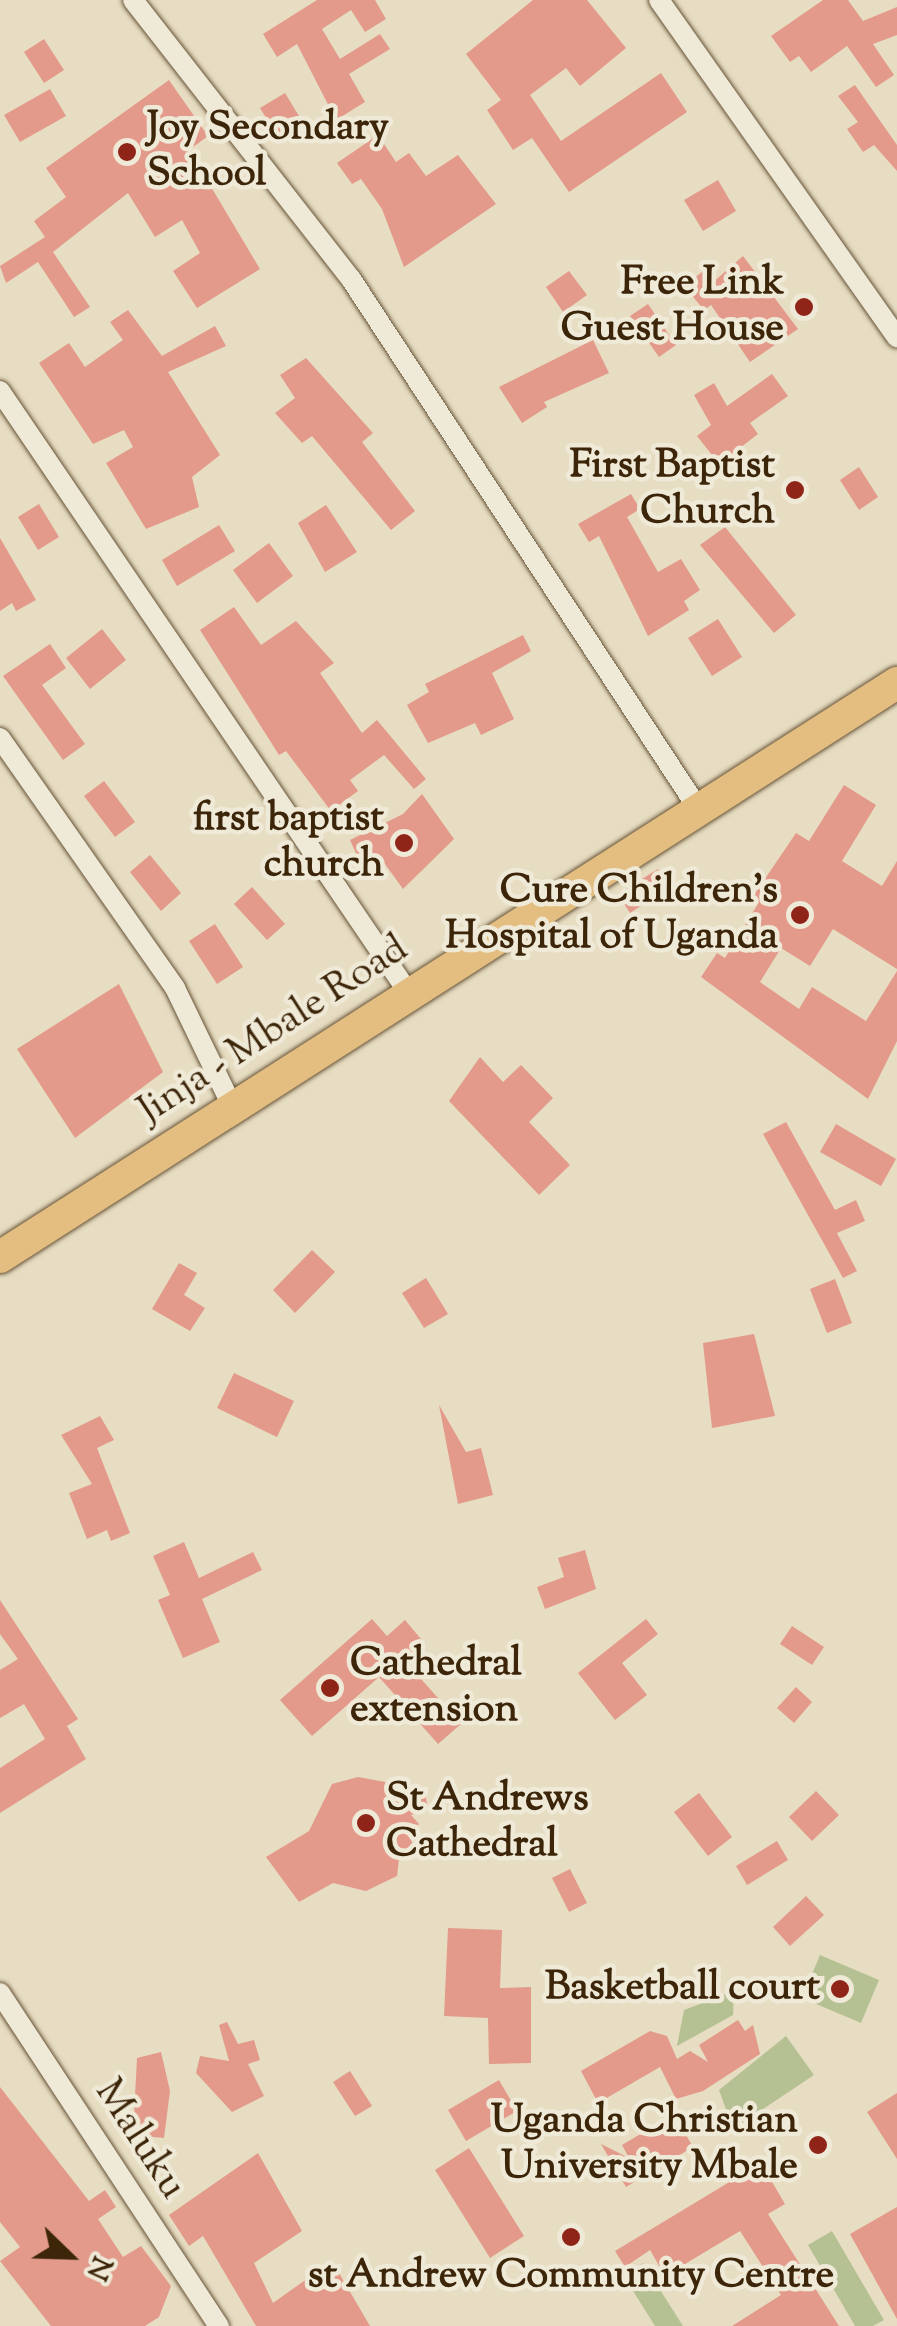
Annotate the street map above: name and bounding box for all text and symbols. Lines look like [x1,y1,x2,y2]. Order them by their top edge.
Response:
place label: Joy Secondary School [147,105,389,199]
marker: Joy Secondary School [116,141,138,163]
place label: Free Link Guest House [561,260,784,354]
marker: Free Link Guest House [793,296,815,318]
place label: First Baptist Church [570,443,775,537]
marker: First Baptist Church [784,479,806,501]
place label: first baptist church [193,796,384,890]
marker: first baptist church [393,832,415,854]
place label: Cure Children's Hospital of Uganda [445,868,778,962]
marker: Cure Children's Hospital of Uganda [787,902,813,928]
street label: Jinja - Mbale Road [130,926,418,1136]
place label: Cathedral extension [350,1641,522,1735]
marker: Cathedral extension [319,1677,341,1699]
place label: St Andrews Cathedral [386,1776,589,1870]
marker: St Andrews Cathedral [355,1812,377,1834]
place label: Basketball court [545,1965,820,2013]
marker: Basketball court [829,1978,851,2000]
street label: Maluku [83,2071,195,2209]
place label: Uganda Christian University Mbale [491,2098,798,2192]
marker: Uganda Christian University Mbale [807,2134,829,2156]
north arrow [20,2206,120,2306]
marker: st Andrew Community Centre [560,2226,582,2248]
text: N [75,2250,120,2286]
place label: st Andrew Community Centre [308,2253,834,2301]

